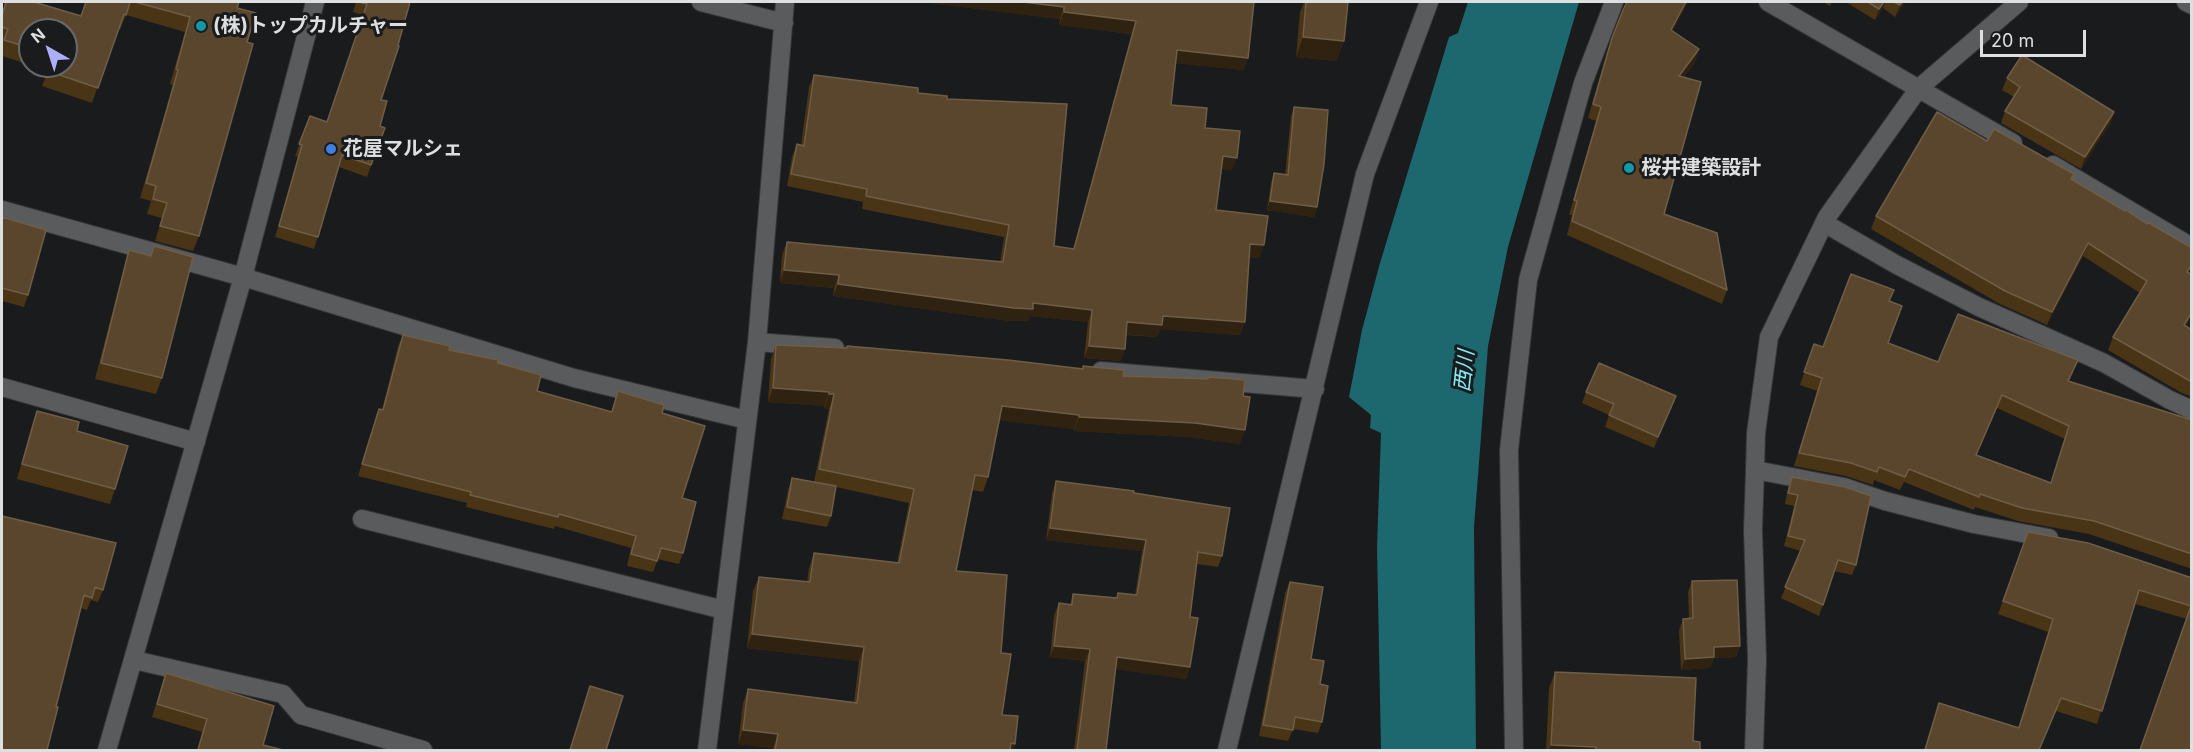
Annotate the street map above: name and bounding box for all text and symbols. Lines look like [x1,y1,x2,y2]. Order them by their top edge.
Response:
place label: (株)トップカルチャー [213,14,408,38]
north arrow [18,18,78,78]
scale bar [1983,18,2090,56]
marker: (株)トップカルチャー [194,19,208,33]
text: N [27,24,49,47]
text: 20 m [1991,30,2034,51]
place label: 花屋マルシェ [343,137,463,161]
marker: 花屋マルシェ [324,142,338,156]
place label: 桜井建築設計 [1641,156,1761,180]
marker: 桜井建築設計 [1622,161,1636,175]
water label: 西川 [1450,349,1480,393]

